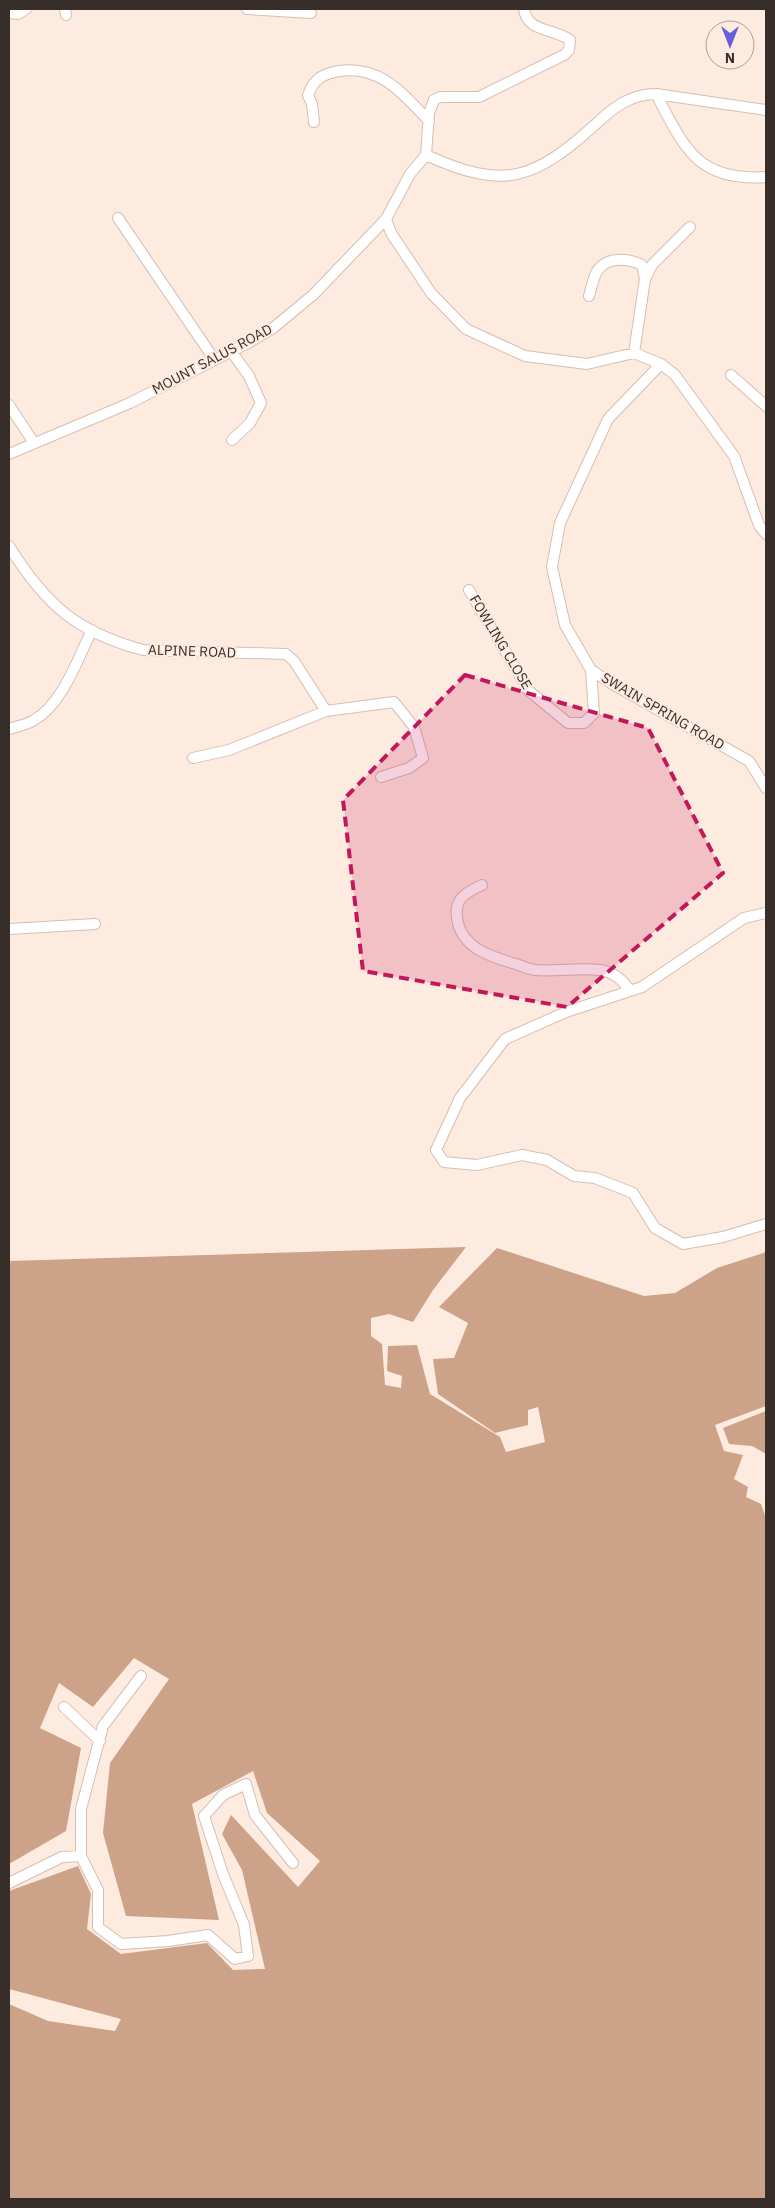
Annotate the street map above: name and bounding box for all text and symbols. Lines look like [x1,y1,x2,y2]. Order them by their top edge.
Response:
north arrow [705,20,755,70]
text: N [725,49,735,67]
street label: MOUNT SALUS ROAD [149,320,275,398]
street label: FOWLING CLOSE [466,591,536,693]
street label: ALPINE ROAD [148,640,236,662]
street label: SWAIN SPRING ROAD [598,668,728,754]

